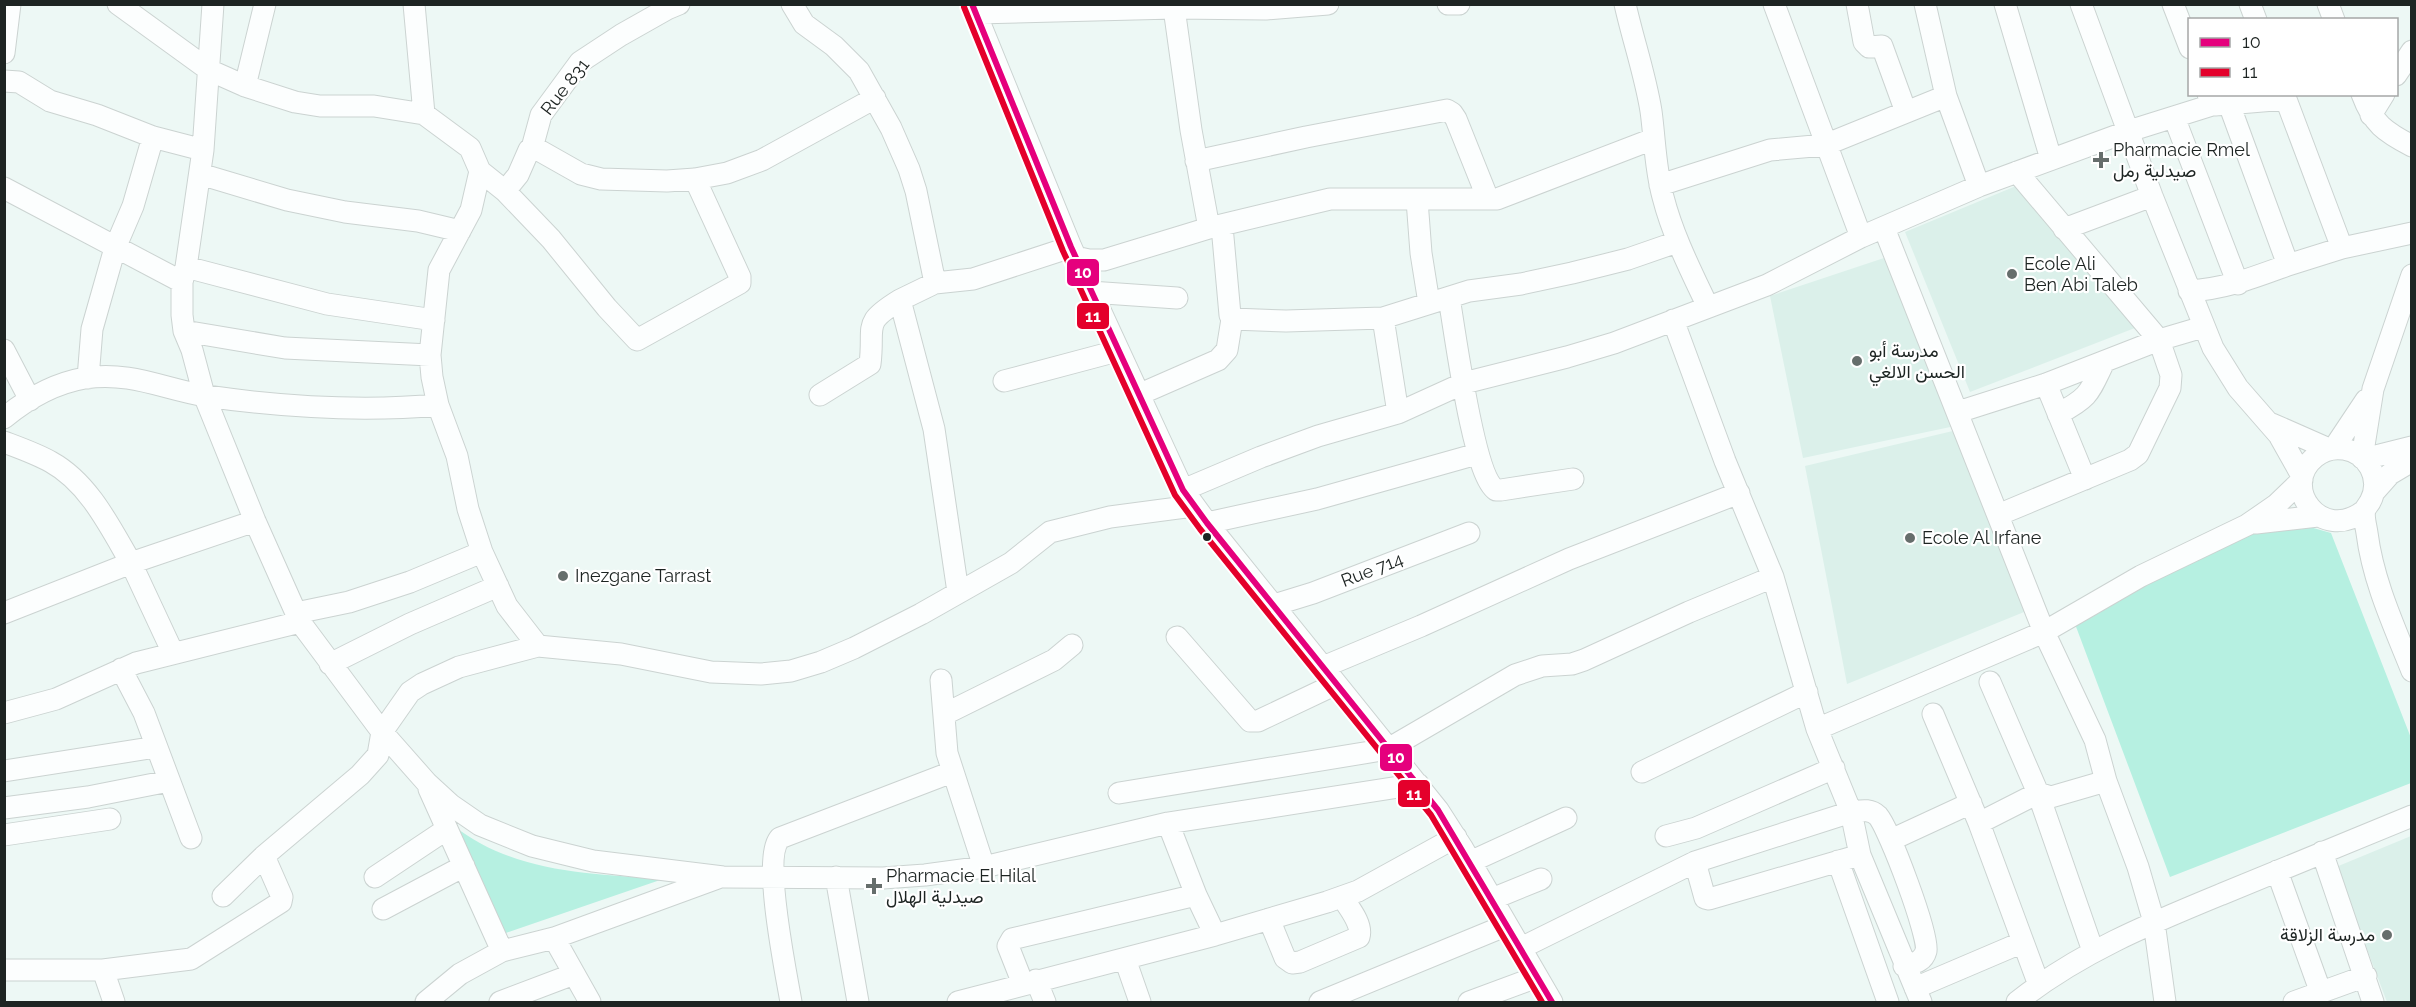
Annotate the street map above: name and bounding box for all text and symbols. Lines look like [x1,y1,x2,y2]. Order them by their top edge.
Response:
legend [2188,18,2398,96]
text: 10 [2242,31,2261,52]
street label: Rue 831 [536,54,593,119]
text: 11 [2242,61,2258,82]
place label: Pharmacie Rmel صيدلية رمل [2113,139,2250,182]
marker: Pharmacie Rmel صيدلية رمل [2094,153,2108,167]
place label: Ecole Ali Ben Abi Taleb [2024,253,2138,295]
line badge: 10 [1066,258,1100,287]
text: 10 [1074,263,1092,282]
marker: Ecole Ali Ben Abi Taleb [2005,267,2019,281]
line badge: 11 [1076,302,1110,330]
text: 11 [1085,307,1101,326]
place label: مدرسة أبو الحسن الالغي [1869,340,1965,387]
marker: مدرسة أبو الحسن الالغي [1850,354,1864,368]
place label: Ecole Al Irfane [1922,527,2042,548]
unlabelled marker [1201,531,1213,543]
marker: Ecole Al Irfane [1903,531,1917,545]
street label: Rue 714 [1338,548,1406,591]
place label: Inezgane Tarrast [575,565,711,586]
marker: Inezgane Tarrast [556,569,570,583]
line badge: 10 [1379,743,1413,772]
text: 10 [1387,748,1405,767]
line badge: 11 [1397,779,1431,808]
text: 11 [1406,785,1422,804]
place label: Pharmacie El Hilal صيدلية الهلال [886,865,1036,908]
marker: Pharmacie El Hilal صيدلية الهلال [867,879,881,893]
place label: مدرسة الزلاقة [2280,924,2375,946]
marker: مدرسة الزلاقة [2380,928,2394,942]

